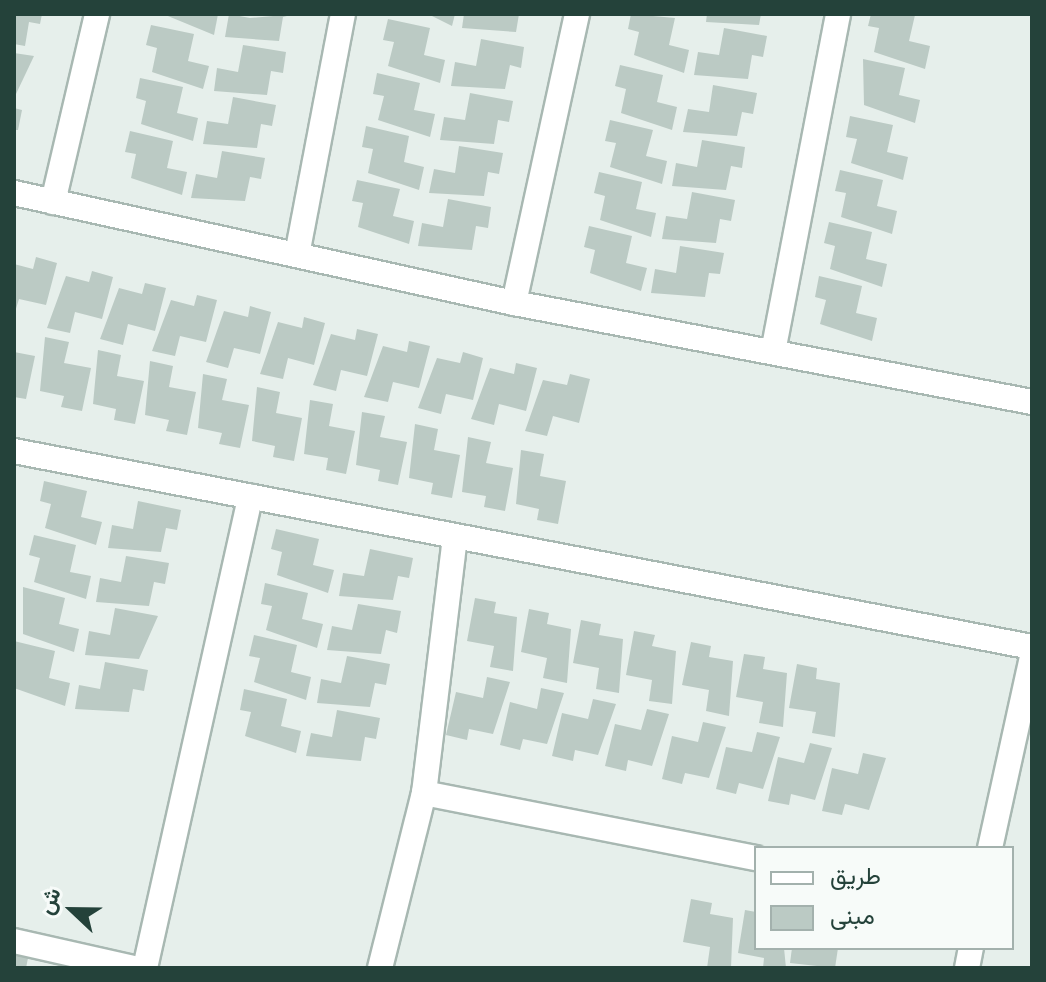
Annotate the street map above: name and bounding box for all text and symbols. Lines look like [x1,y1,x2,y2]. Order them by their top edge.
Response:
legend [754,846,1014,950]
text: طريق [830,862,881,890]
north arrow [32,870,112,950]
text: ش [33,884,66,918]
text: مبنى [830,902,875,930]

